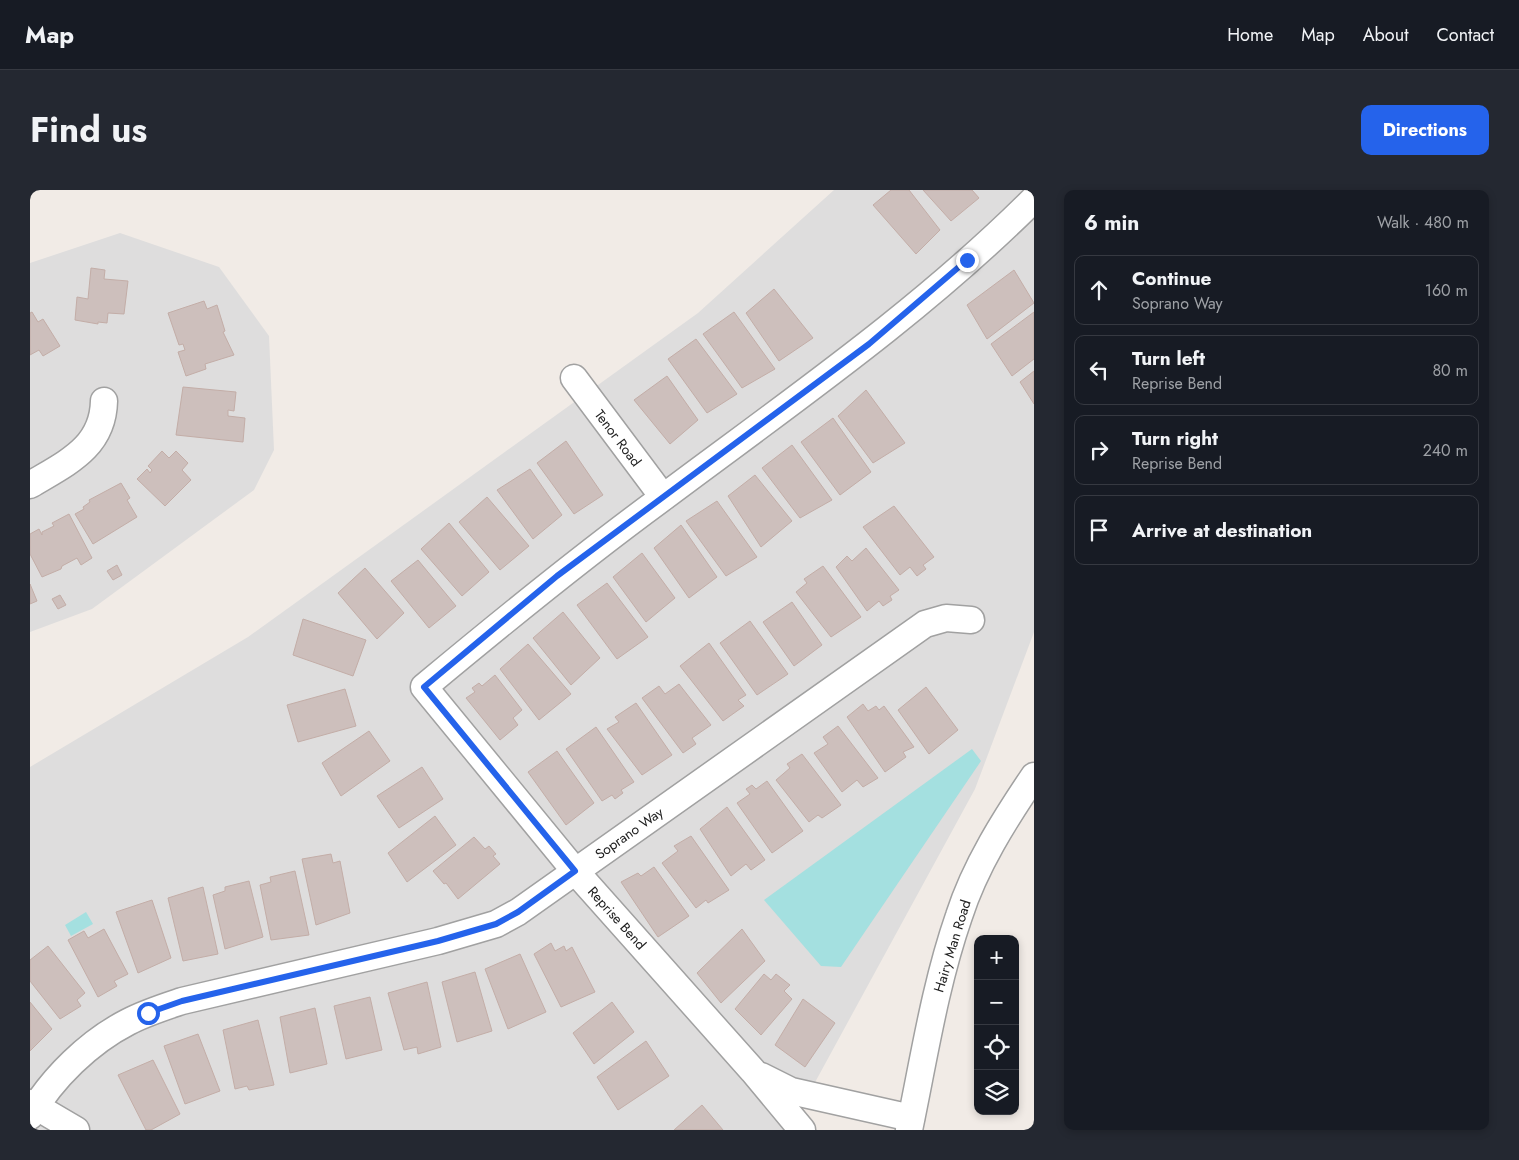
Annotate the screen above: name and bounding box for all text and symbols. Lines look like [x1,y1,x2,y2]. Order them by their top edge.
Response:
text: Map [25,17,74,52]
text: Home [1227,22,1273,48]
text: Map [1301,22,1335,48]
text: About [1363,22,1408,48]
text: Contact [1436,22,1494,48]
text: Find us [30,105,147,155]
button: Directions [1361,105,1489,155]
text: 6 min [1084,208,1139,238]
text: Walk · 480 m [1377,211,1469,234]
route end [956,249,979,272]
text: Continue [1132,265,1211,292]
icon: ahead [1085,276,1113,304]
text: 160 m [1425,279,1468,302]
text: Soprano Way [1132,292,1223,315]
text: Turn left [1132,345,1205,372]
icon: left [1085,356,1113,384]
text: 80 m [1432,359,1468,382]
text: Reprise Bend [1132,372,1222,395]
street label: Tenor Road [590,405,646,471]
text: Turn right [1132,425,1218,452]
icon: right [1085,436,1113,464]
text: 240 m [1423,439,1468,462]
text: Reprise Bend [1132,452,1222,475]
icon: arrive [1085,516,1113,544]
text: Arrive at destination [1132,517,1312,544]
street label: Soprano Way [591,802,668,864]
street label: Reprise Bend [583,882,651,954]
street label: Hairy Man Road [928,897,976,995]
map controls [974,935,1019,1115]
button: + [974,935,1019,980]
button: − [974,980,1019,1025]
route start [137,1002,160,1025]
button: locate [974,1025,1019,1070]
button: layers [974,1070,1019,1115]

